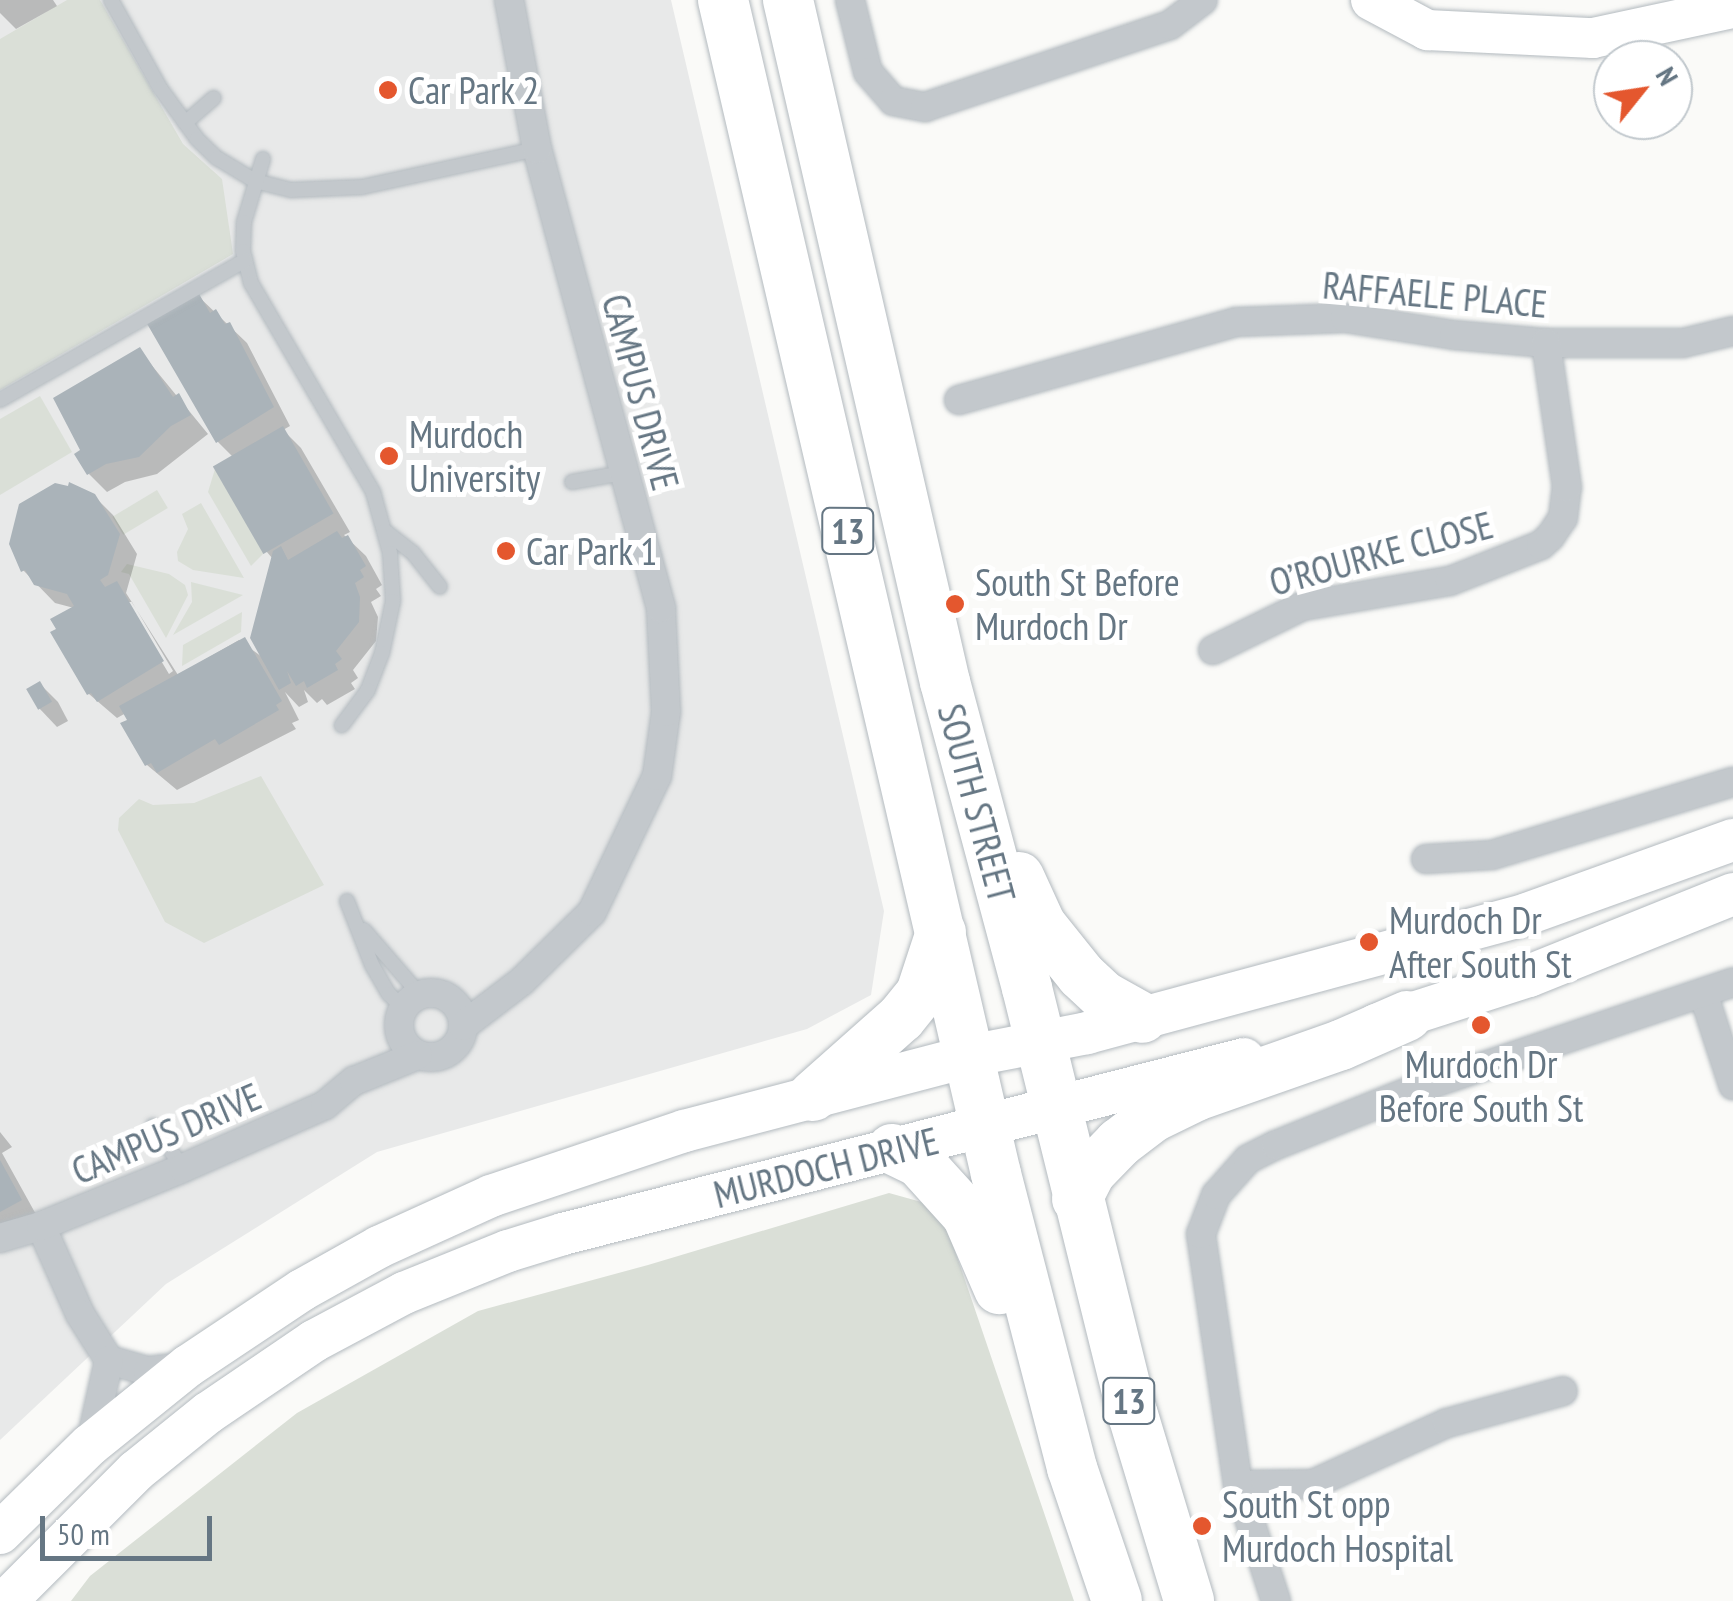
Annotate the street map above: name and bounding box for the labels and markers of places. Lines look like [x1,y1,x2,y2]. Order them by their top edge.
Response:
place label: Car Park 2 [408,67,540,113]
marker: Car Park 2 [377,79,399,101]
place label: Murdoch University [409,411,540,500]
marker: Murdoch University [378,445,400,467]
place label: Car Park 1 [526,528,658,574]
marker: Car Park 1 [495,540,517,562]
place label: South St Before Murdoch Dr [975,559,1180,648]
marker: South St Before Murdoch Dr [944,593,966,615]
place label: Murdoch Dr After South St [1389,897,1572,986]
marker: Murdoch Dr After South St [1358,931,1380,953]
marker: Murdoch Dr Before South St [1470,1014,1492,1036]
place label: Murdoch Dr Before South St [1379,1041,1583,1130]
place label: South St opp Murdoch Hospital [1222,1481,1453,1570]
marker: South St opp Murdoch Hospital [1191,1515,1213,1537]

